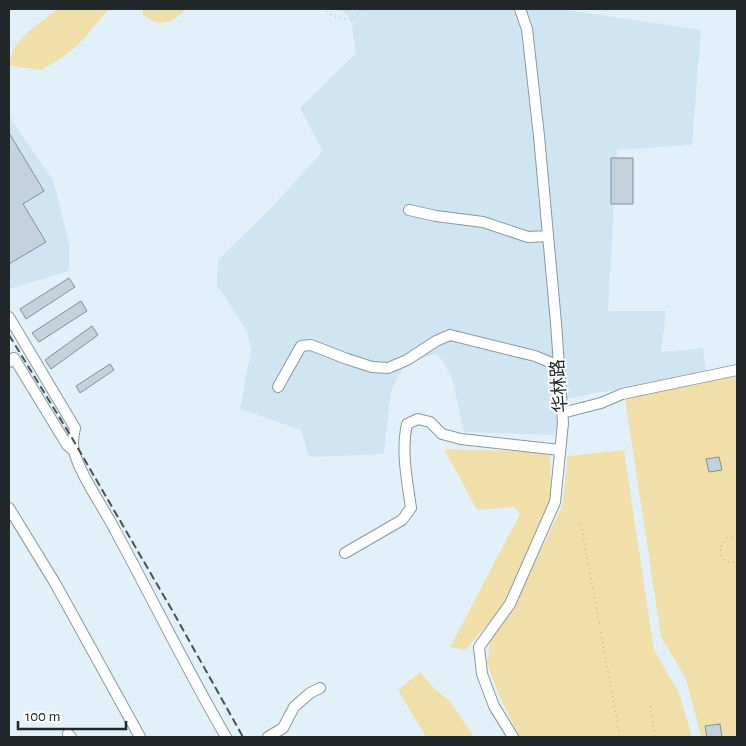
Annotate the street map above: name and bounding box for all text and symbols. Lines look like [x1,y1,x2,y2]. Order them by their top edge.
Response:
street label: 华林路 [547,358,571,414]
scale bar [18,698,125,730]
text: 100 m [25,709,60,724]

